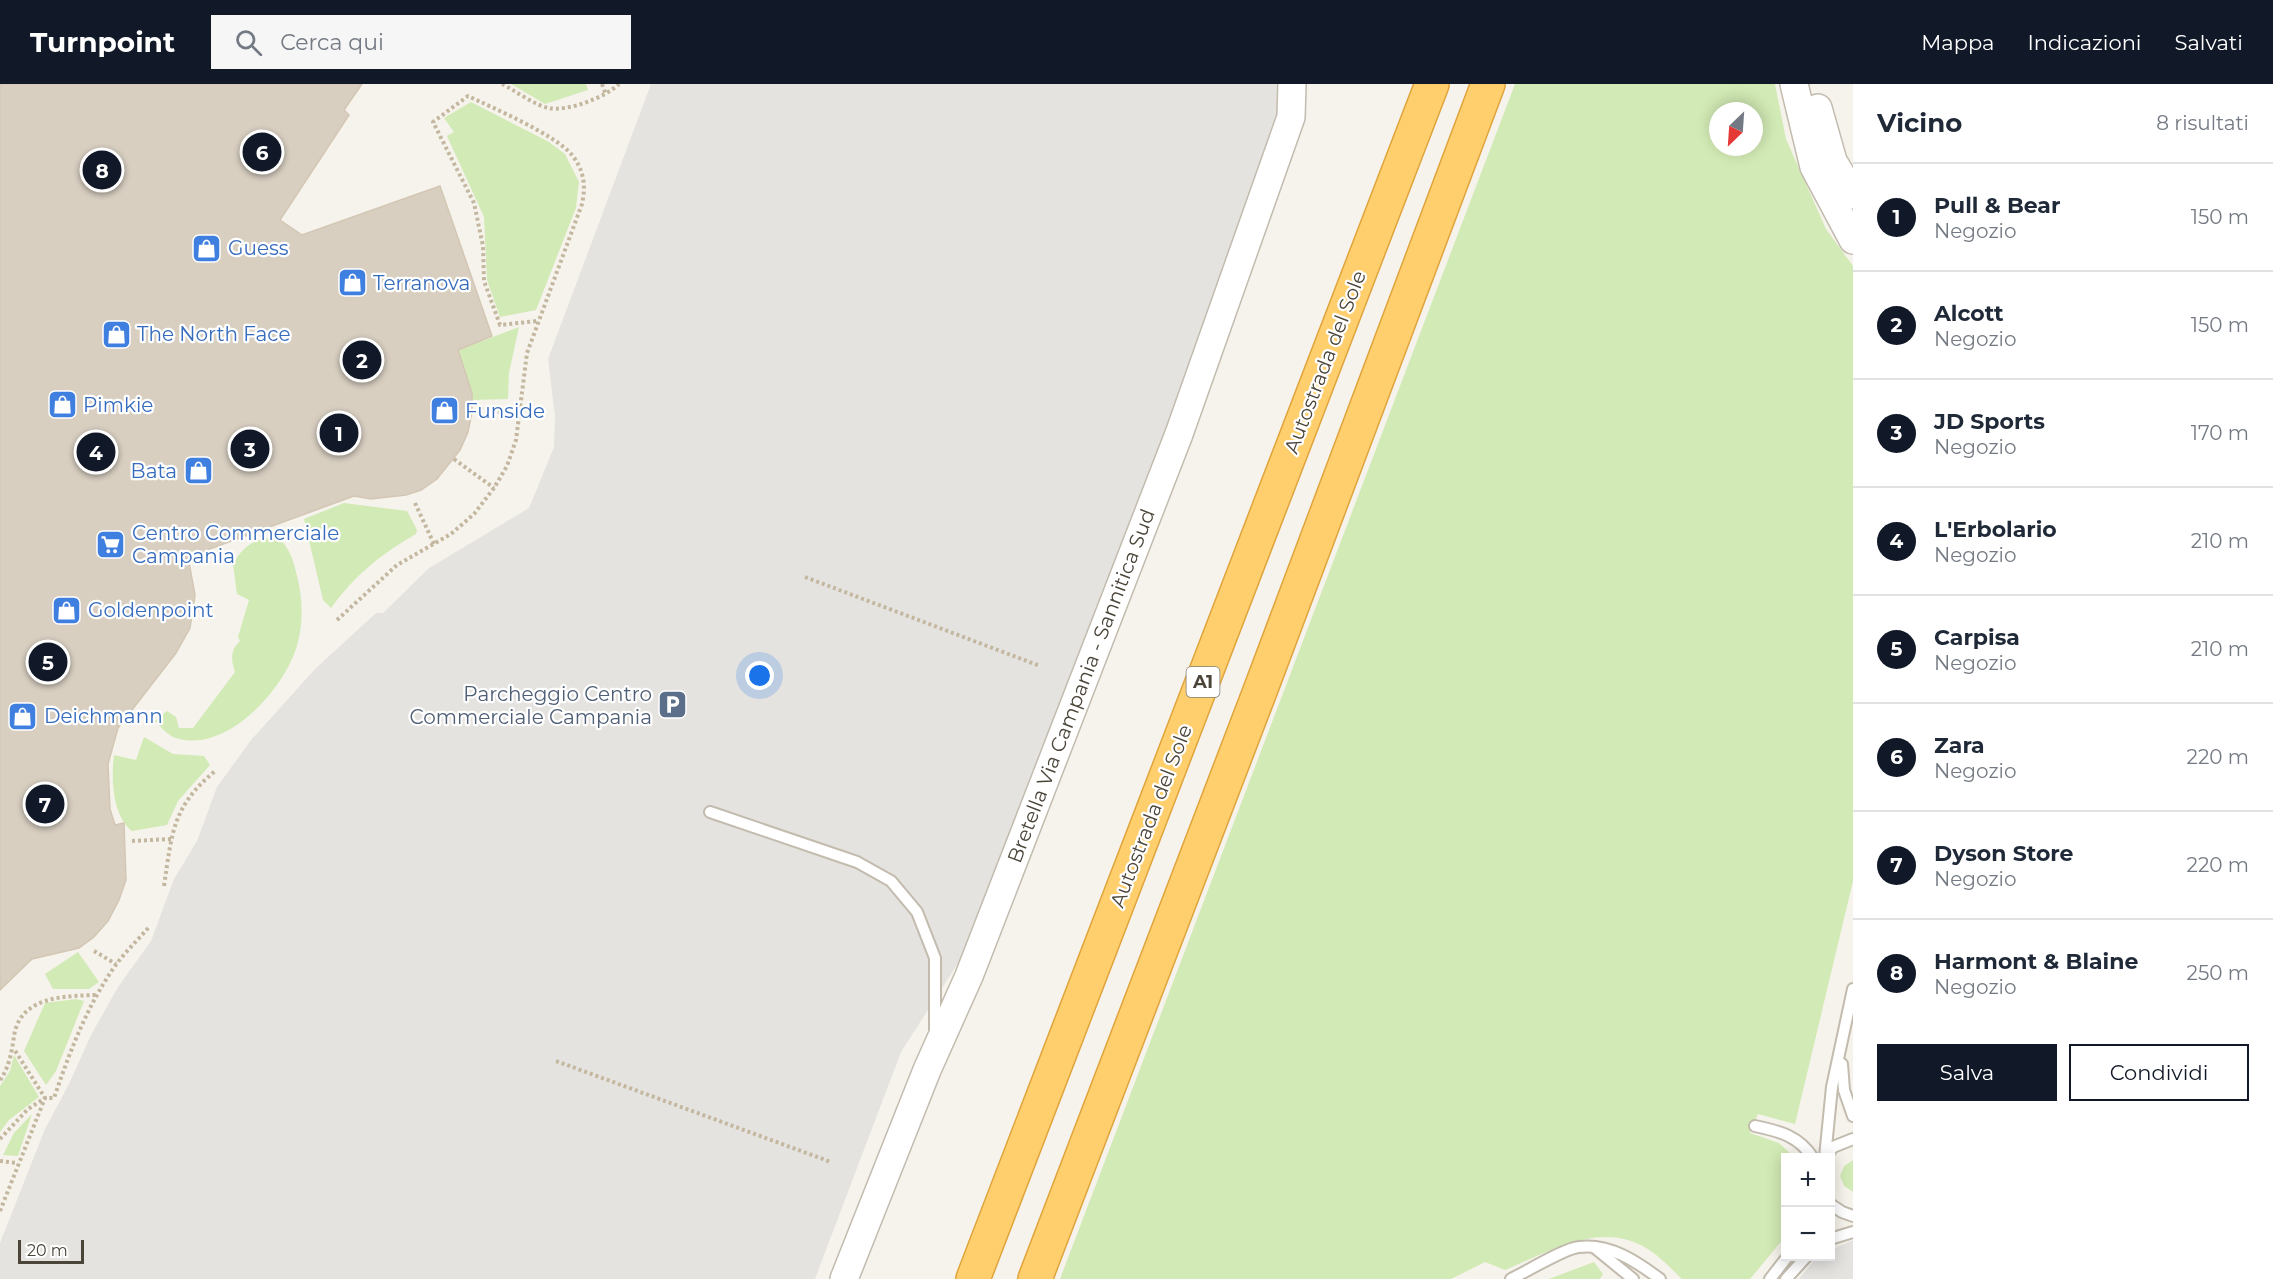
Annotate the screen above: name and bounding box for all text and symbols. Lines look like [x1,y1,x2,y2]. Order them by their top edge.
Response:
search box [211,15,631,69]
text: Turnpoint [30,25,175,59]
icon: search [232,26,265,59]
text: Cerca qui [280,29,384,56]
text: Mappa [1921,30,1994,55]
text: Indicazioni [2027,30,2142,55]
text: Salvati [2175,30,2243,55]
north arrow [1709,102,1763,156]
text: Vicino [1877,107,1962,139]
text: 8 risultati [2156,111,2249,135]
pin: 6 [242,130,282,174]
pin: 8 [82,148,122,193]
text: Pull & Bear [1934,192,2060,219]
text: 1 [1893,205,1900,229]
text: 150 m [2191,205,2249,229]
text: Negozio [1934,219,2017,243]
shop icon: Guess [191,232,223,264]
place label: Guess [228,236,289,260]
shop icon: Terranova [336,267,368,299]
street label: Autostrada del Sole [1279,267,1371,457]
place label: Terranova [373,271,470,295]
text: Alcott [1934,300,2004,327]
text: 2 [1891,313,1902,337]
text: 150 m [2191,313,2249,337]
shop icon: The North Face [100,318,132,350]
place label: The North Face [137,322,291,346]
text: Negozio [1934,327,2017,351]
pin: 2 [342,338,382,382]
shop icon: Pimkie [46,389,78,421]
place label: Pimkie [83,393,153,417]
shop icon: Funside [428,395,460,427]
place label: Funside [465,399,545,423]
text: JD Sports [1934,408,2045,435]
pin: 1 [320,410,358,456]
text: 3 [1891,421,1902,445]
text: 170 m [2191,421,2249,445]
pin: 3 [230,426,270,472]
pin: 4 [76,430,116,475]
text: Negozio [1934,435,2017,459]
shop icon: Bata [182,455,214,487]
place label: Bata [131,459,177,483]
street label: Bretella Via Campania - Sannitica Sud [1002,506,1160,866]
text: L'Erbolario [1934,516,2057,543]
place label: Centro Commerciale Campania [132,521,339,568]
supermarket icon: Centro Commerciale Campania [95,529,127,561]
text: 4 [1890,529,1903,553]
text: 210 m [2191,529,2249,553]
text: Negozio [1934,543,2017,567]
shop icon: Goldenpoint [51,594,83,626]
place label: Goldenpoint [88,598,214,622]
text: Carpisa [1934,624,2020,651]
text: 5 [1891,637,1902,661]
text: 210 m [2191,637,2249,661]
pin: 5 [28,640,68,684]
text: Negozio [1934,651,2017,675]
your location [745,661,774,690]
road number: A1 [1186,667,1220,697]
place label: Parcheggio Centro Commerciale Campania [409,682,652,729]
parking icon: Parcheggio Centro Commerciale Campania [657,689,689,721]
shop icon: Deichmann [7,700,39,732]
place label: Deichmann [44,704,163,728]
street label: Autostrada del Sole [1105,721,1197,911]
text: Zara [1934,732,1985,759]
text: 6 [1890,745,1903,769]
text: 220 m [2187,745,2249,769]
text: Negozio [1934,759,2017,783]
pin: 7 [26,782,64,826]
text: Dyson Store [1934,840,2074,867]
text: 7 [1890,853,1903,877]
text: 220 m [2187,853,2249,877]
text: Negozio [1934,867,2017,891]
text: Harmont & Blaine [1934,948,2138,975]
text: 8 [1890,961,1903,985]
text: 250 m [2187,961,2249,985]
text: Negozio [1934,975,2017,999]
button: Salva [1877,1044,2057,1101]
button: Condividi [2069,1044,2249,1101]
map controls [1781,1153,1835,1261]
button: + [1781,1153,1835,1207]
button: − [1781,1207,1835,1261]
scale bar [18,1237,84,1264]
text: 20 m [27,1241,68,1260]

